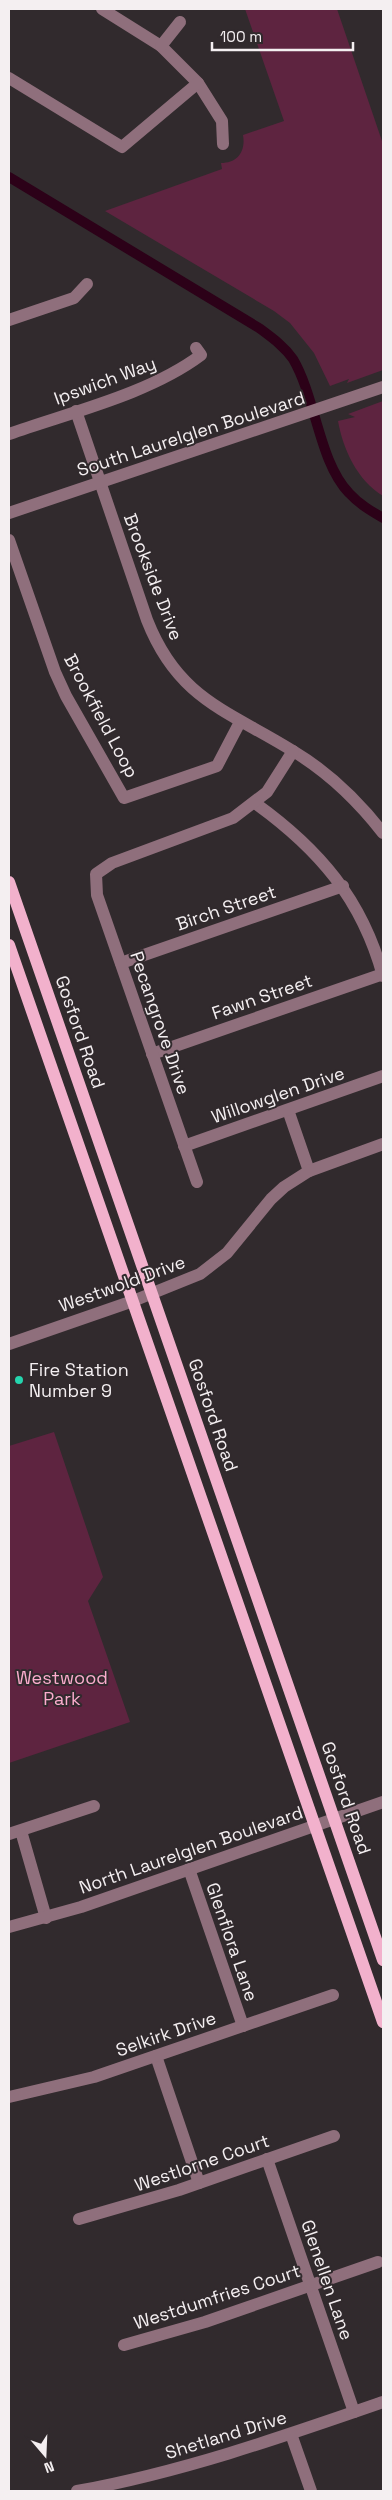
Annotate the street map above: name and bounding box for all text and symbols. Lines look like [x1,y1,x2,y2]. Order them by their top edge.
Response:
scale bar [212,20,353,52]
text: 100 m [220,27,262,46]
street label: Ipswich Way [51,351,159,410]
street label: South Laurelglen Boulevard [74,386,308,481]
street label: Brookside Drive [119,510,188,643]
street label: Brookfield Loop [59,650,144,782]
street label: Birch Street [173,880,279,935]
street label: Pecangrove Drive [125,948,196,1097]
street label: Fawn Street [209,969,315,1024]
street label: Gosford Road [50,972,111,1091]
street label: Willowglen Drive [208,1061,348,1128]
street label: Westwold Drive [55,1250,188,1317]
street label: Gosford Road [183,1355,244,1474]
place label: Fire Station Number 9 [29,1358,129,1402]
marker: Fire Station Number 9 [13,1374,25,1386]
park label: Westwood Park [16,1666,108,1710]
street label: Gosford Road [316,1738,377,1857]
street label: North Laurelglen Boulevard [76,1800,306,1899]
street label: Glenflora Lane [201,1879,264,2004]
street label: Selkirk Drive [113,2006,219,2061]
street label: Westlorne Court [131,2129,272,2196]
street label: Glenellen Lane [296,2217,359,2343]
street label: Westdumfries Court [131,2259,303,2334]
street label: Shetland Drive [162,2405,289,2464]
north arrow [20,2430,70,2480]
text: N [42,2457,57,2477]

